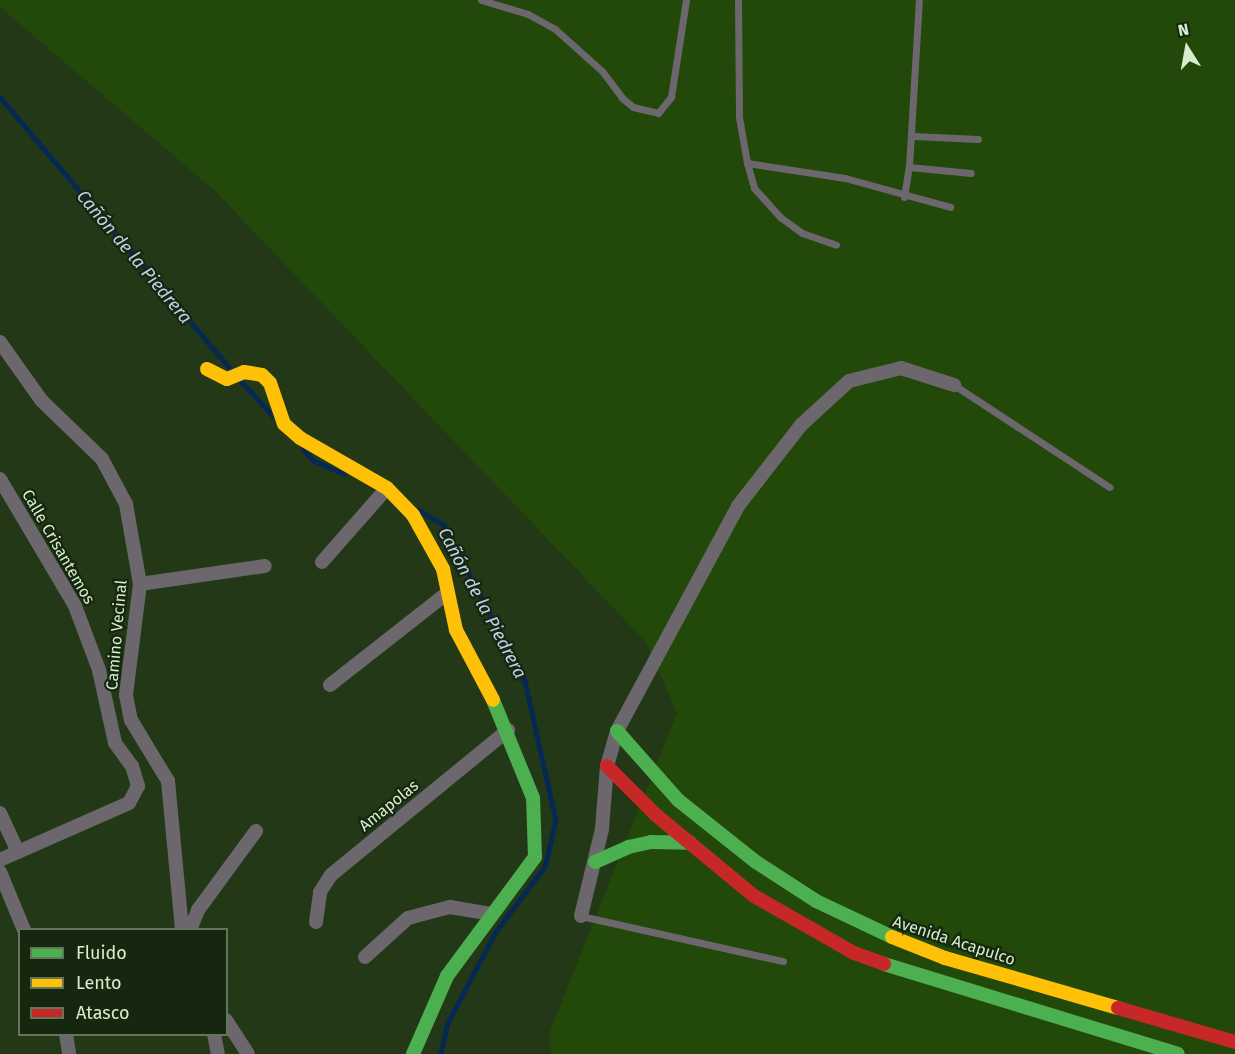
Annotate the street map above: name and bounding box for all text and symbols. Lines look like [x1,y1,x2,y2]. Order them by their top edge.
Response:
north arrow [1157,18,1217,78]
text: N [1176,20,1190,40]
water label: Cañón de la Piedrera [72,186,196,328]
street label: Calle Crisantemos [17,486,99,608]
water label: Cañón de la Piedrera [433,524,531,682]
street label: Camino Vecinal [103,579,131,691]
street label: Amapolas [355,776,423,836]
street label: Avenida Acapulco [890,912,1018,970]
legend [18,928,228,1036]
text: Fluido [76,942,127,964]
text: Lento [76,972,122,994]
text: Atasco [76,1002,129,1024]

